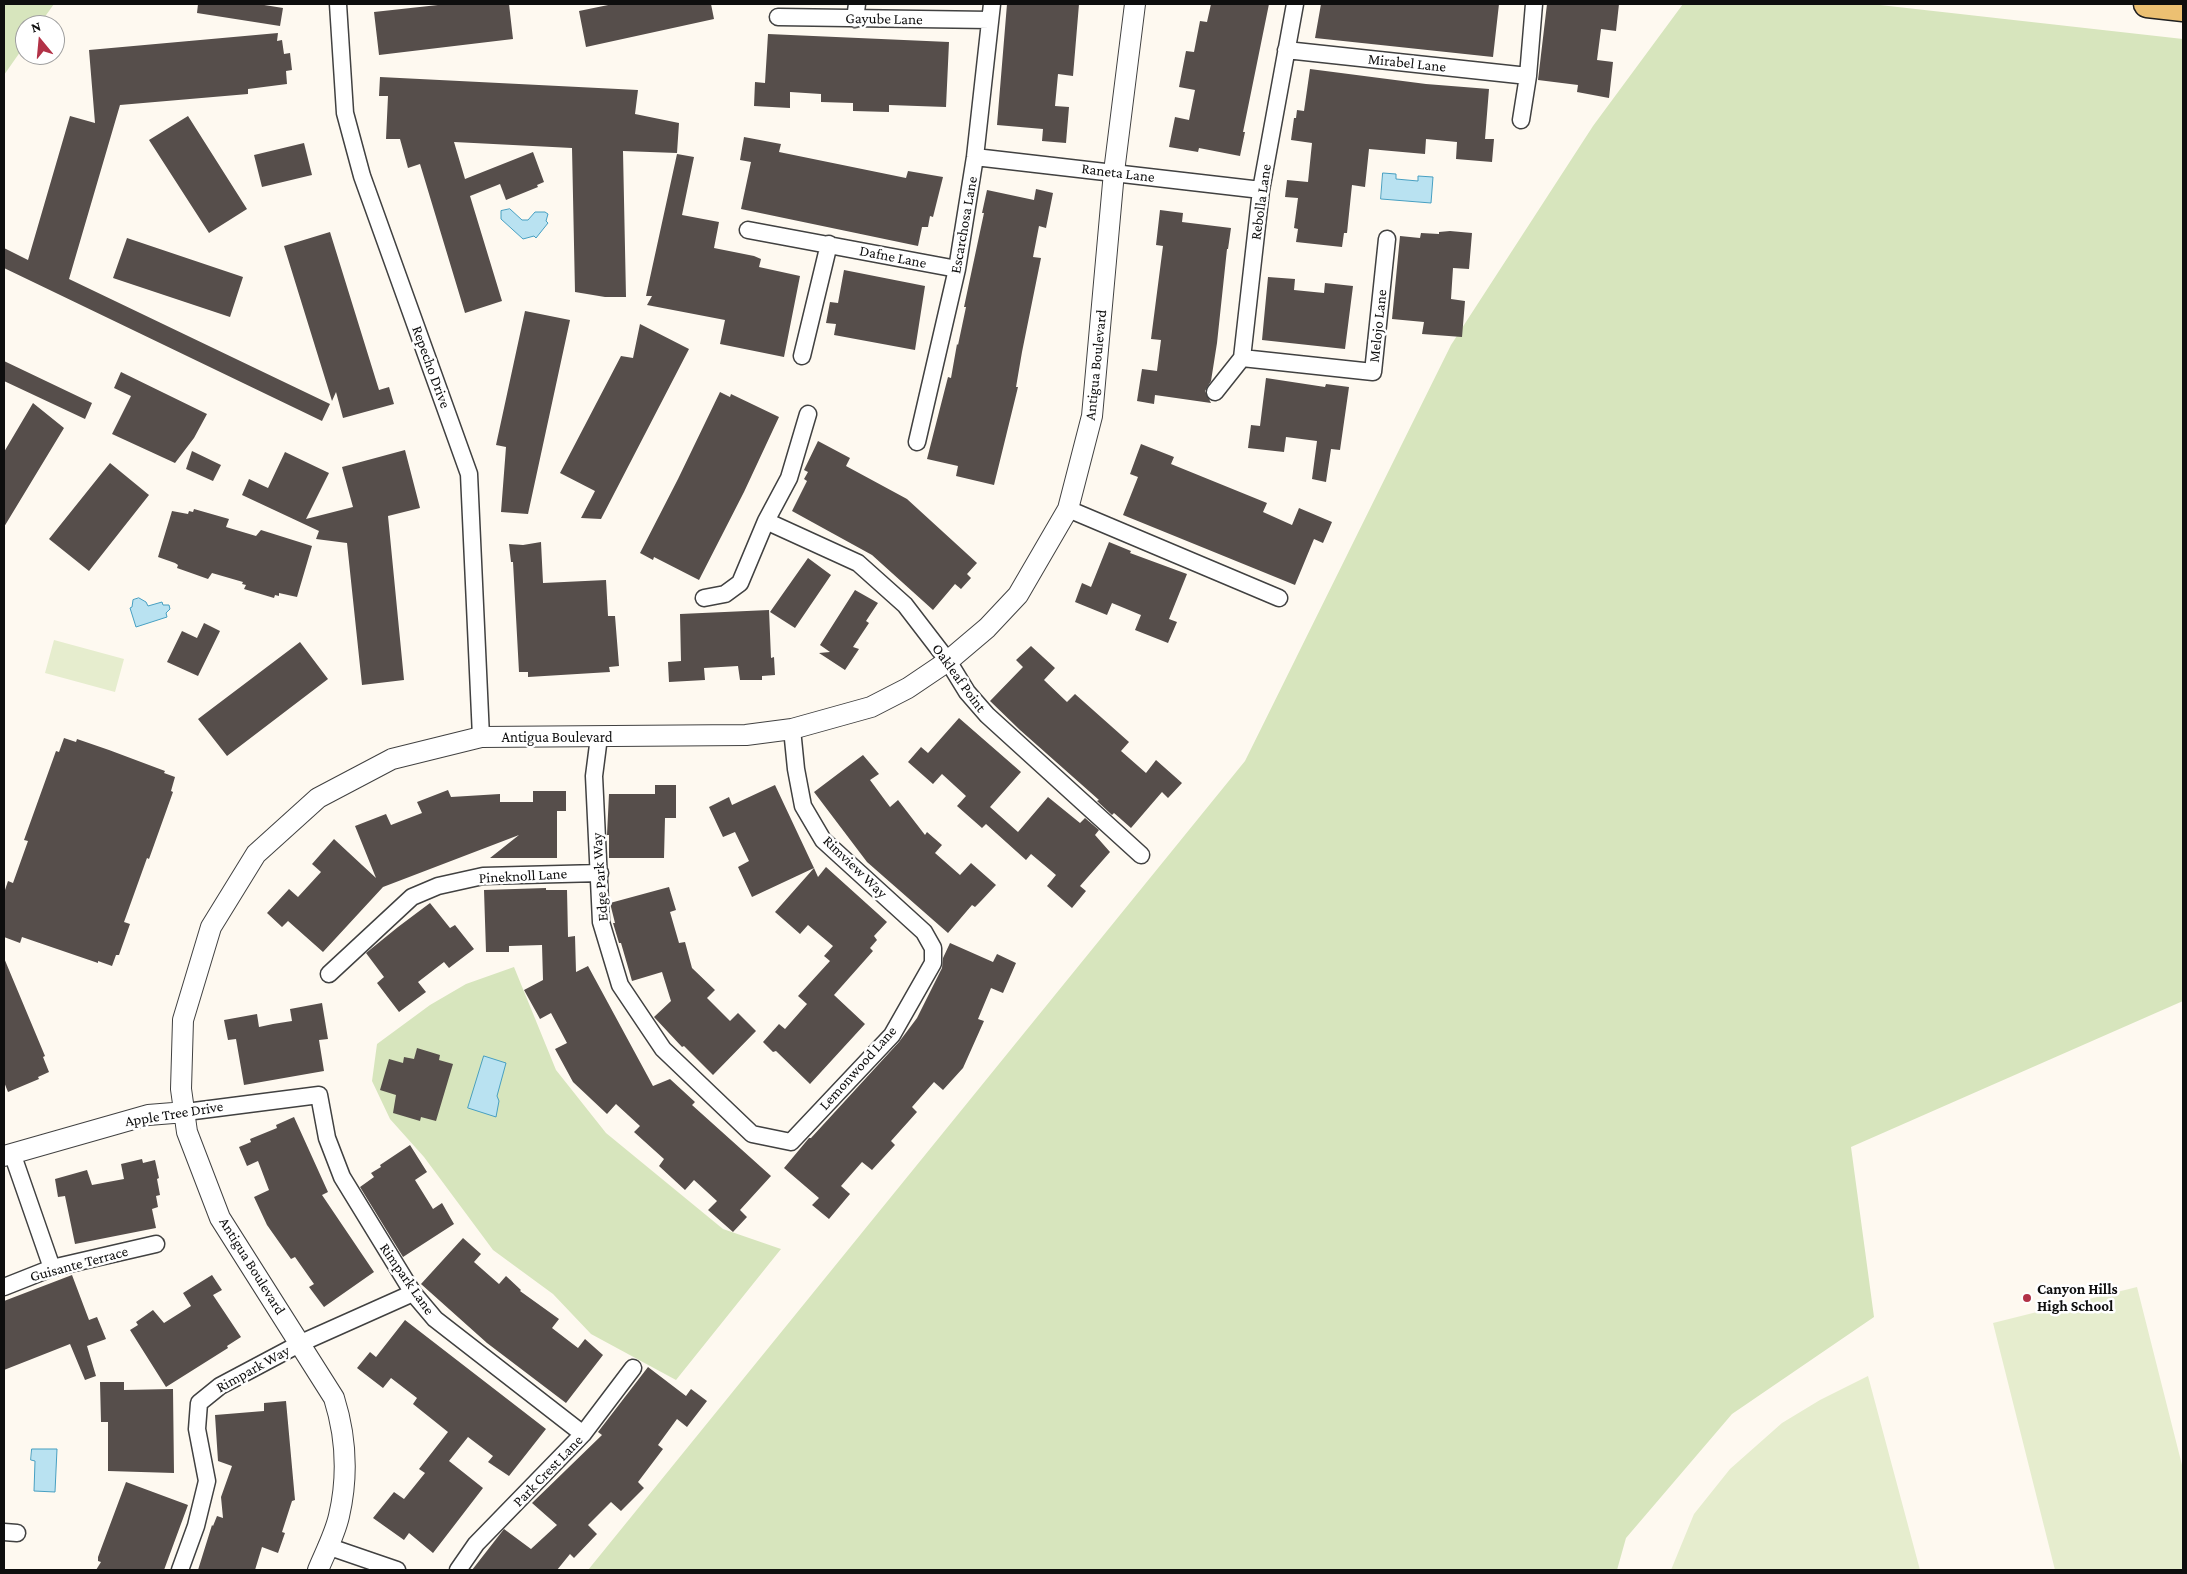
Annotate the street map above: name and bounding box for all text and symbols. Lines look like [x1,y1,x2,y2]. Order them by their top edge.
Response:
street label: Gayube Lane [845,9,923,29]
north arrow [15,15,65,65]
text: N [29,18,43,36]
street label: Mirabel Lane [1367,50,1447,76]
street label: Raneta Lane [1080,160,1156,186]
street label: Rebolla Lane [1247,163,1275,241]
street label: Escarchosa Lane [947,175,981,275]
street label: Dafne Lane [858,242,928,272]
street label: Melojo Lane [1365,289,1391,363]
street label: Antigua Boulevard [1081,309,1111,421]
street label: Repecho Drive [408,323,454,411]
street label: Oakleaf Point [928,640,990,716]
street label: Antigua Boulevard [501,728,613,746]
street label: Edge Park Way [588,832,612,922]
street label: Rimview Way [819,832,891,902]
street label: Pineknoll Lane [478,865,568,887]
street label: Lemonwood Lane [815,1022,901,1114]
street label: Apple Tree Drive [124,1097,224,1131]
street label: Antigua Boulevard [215,1214,289,1318]
street label: Rimpark Lane [376,1240,438,1318]
street label: Guisante Terrace [28,1242,130,1286]
place label: Canyon Hills High School [2037,1280,2118,1315]
marker: Canyon Hills High School [2021,1292,2033,1304]
street label: Rimpark Way [213,1341,293,1397]
street label: Park Crest Lane [509,1431,587,1511]

